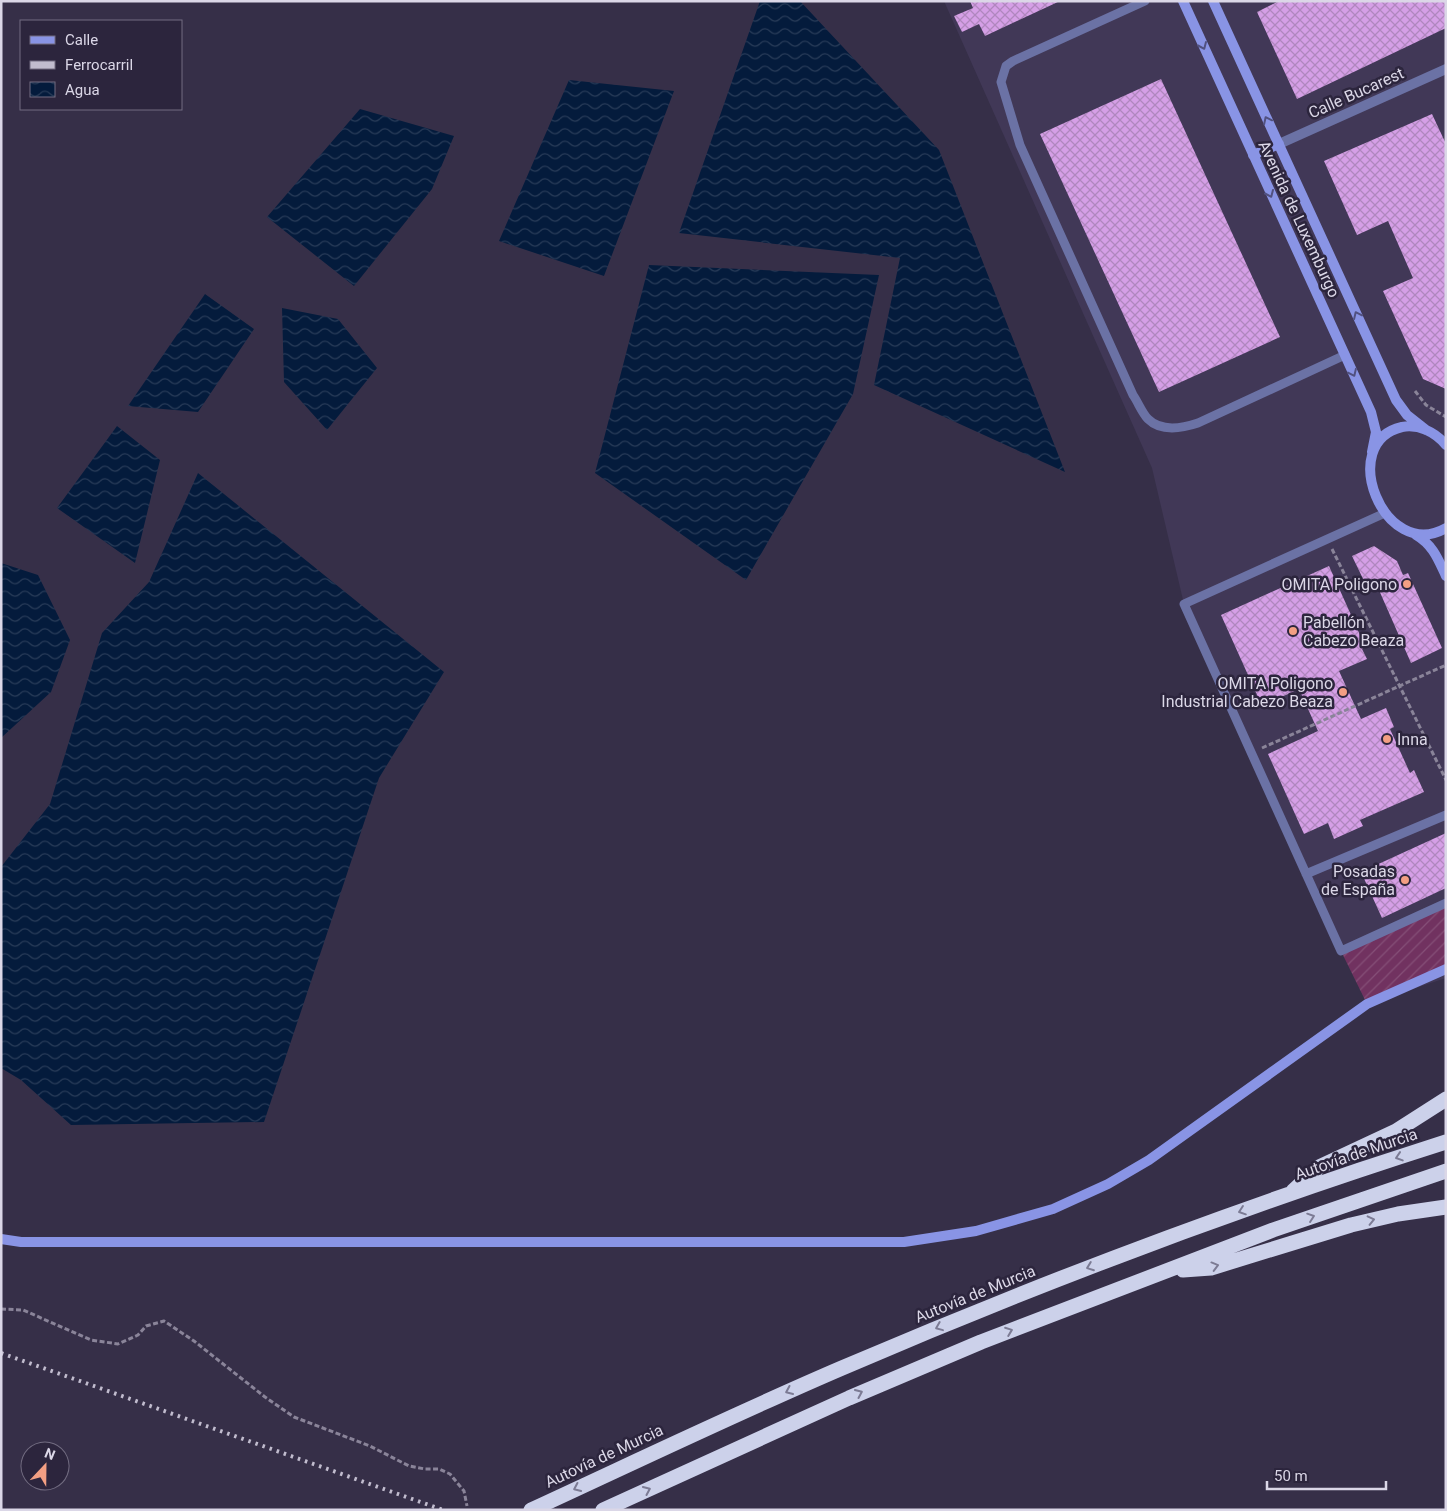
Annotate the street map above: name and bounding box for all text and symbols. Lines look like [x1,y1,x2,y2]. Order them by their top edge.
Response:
legend [20,20,182,110]
text: Calle [65,31,98,49]
one-way arrow [1197,41,1208,50]
text: Ferrocarril [65,56,133,74]
street label: Calle Bucarest [1305,63,1407,123]
text: Agua [65,81,100,99]
one-way arrow [1263,116,1273,125]
street label: Avenida de Luxemburgo [1254,138,1344,300]
one-way arrow [1264,189,1275,198]
one-way arrow [1353,311,1363,320]
one-way arrow [1347,368,1357,377]
place label: OMITA Poligono [1282,575,1397,594]
marker: OMITA Poligono [1401,578,1413,590]
place label: Pabellón Cabezo Beaza [1303,613,1404,650]
marker: Pabellón Cabezo Beaza [1287,625,1299,637]
place label: OMITA Poligono Industrial Cabezo Beaza [1161,674,1333,711]
marker: OMITA Poligono Industrial Cabezo Beaza [1337,686,1349,698]
place label: Inna [1397,730,1428,749]
marker: Inna [1381,733,1393,745]
place label: Posadas de España [1321,862,1395,899]
marker: Posadas de España [1399,874,1411,886]
street label: Autovía de Murcia [1292,1124,1420,1184]
one-way arrow [1396,1151,1404,1161]
one-way arrow [1239,1205,1247,1215]
one-way arrow [1306,1213,1315,1223]
one-way arrow [1366,1215,1375,1226]
street label: Autovía de Murcia [912,1261,1038,1327]
one-way arrow [1086,1261,1094,1271]
one-way arrow [1211,1262,1219,1272]
one-way arrow [935,1321,944,1331]
one-way arrow [1004,1326,1013,1337]
one-way arrow [785,1385,794,1395]
one-way arrow [854,1389,863,1400]
street label: Autovía de Murcia [542,1420,666,1492]
north arrow [20,1441,70,1491]
text: N [42,1445,57,1463]
scale bar [1267,1458,1386,1490]
text: 50 m [1274,1467,1308,1485]
one-way arrow [573,1482,582,1492]
one-way arrow [642,1485,651,1496]

